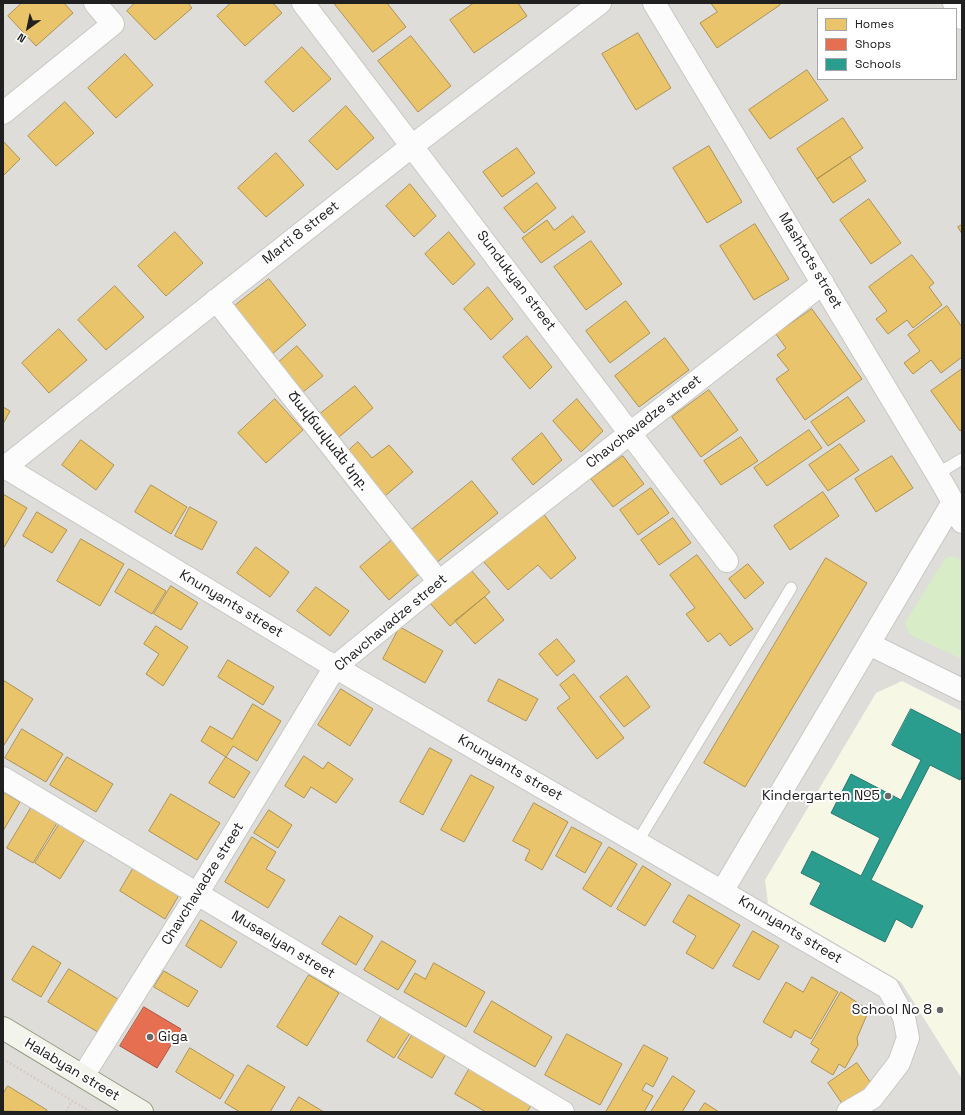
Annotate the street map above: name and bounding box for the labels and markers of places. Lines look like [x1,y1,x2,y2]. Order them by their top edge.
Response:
place label: Kindergarten №5 [762,788,880,804]
marker: Kindergarten №5 [883,791,893,801]
place label: School No 8 [852,1002,932,1018]
marker: School No 8 [935,1005,945,1015]
place label: Giga [158,1029,188,1045]
marker: Giga [145,1032,155,1042]

